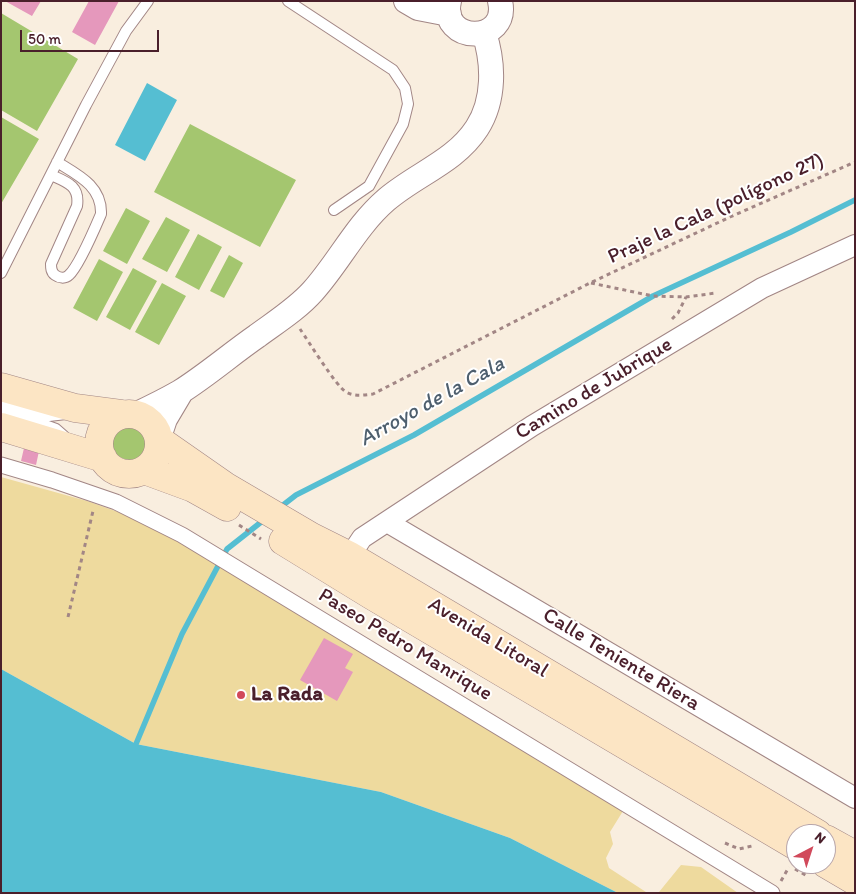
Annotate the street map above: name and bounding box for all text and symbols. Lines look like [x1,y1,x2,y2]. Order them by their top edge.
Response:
scale bar [22,20,161,52]
text: 50 m [28,30,61,48]
street label: Praje la Cala (polígono 27) [604,148,828,270]
street label: Camino de Jubrique [511,332,677,446]
water label: Arroyo de la Cala [355,351,509,453]
street label: Paseo Pedro Manrique [314,583,496,707]
street label: Avenida Litoral [423,592,553,684]
street label: Calle Teniente Riera [538,603,704,717]
place label: La Rada [251,682,323,708]
marker: La Rada [235,689,247,701]
north arrow [786,824,836,874]
text: N [811,828,829,847]

